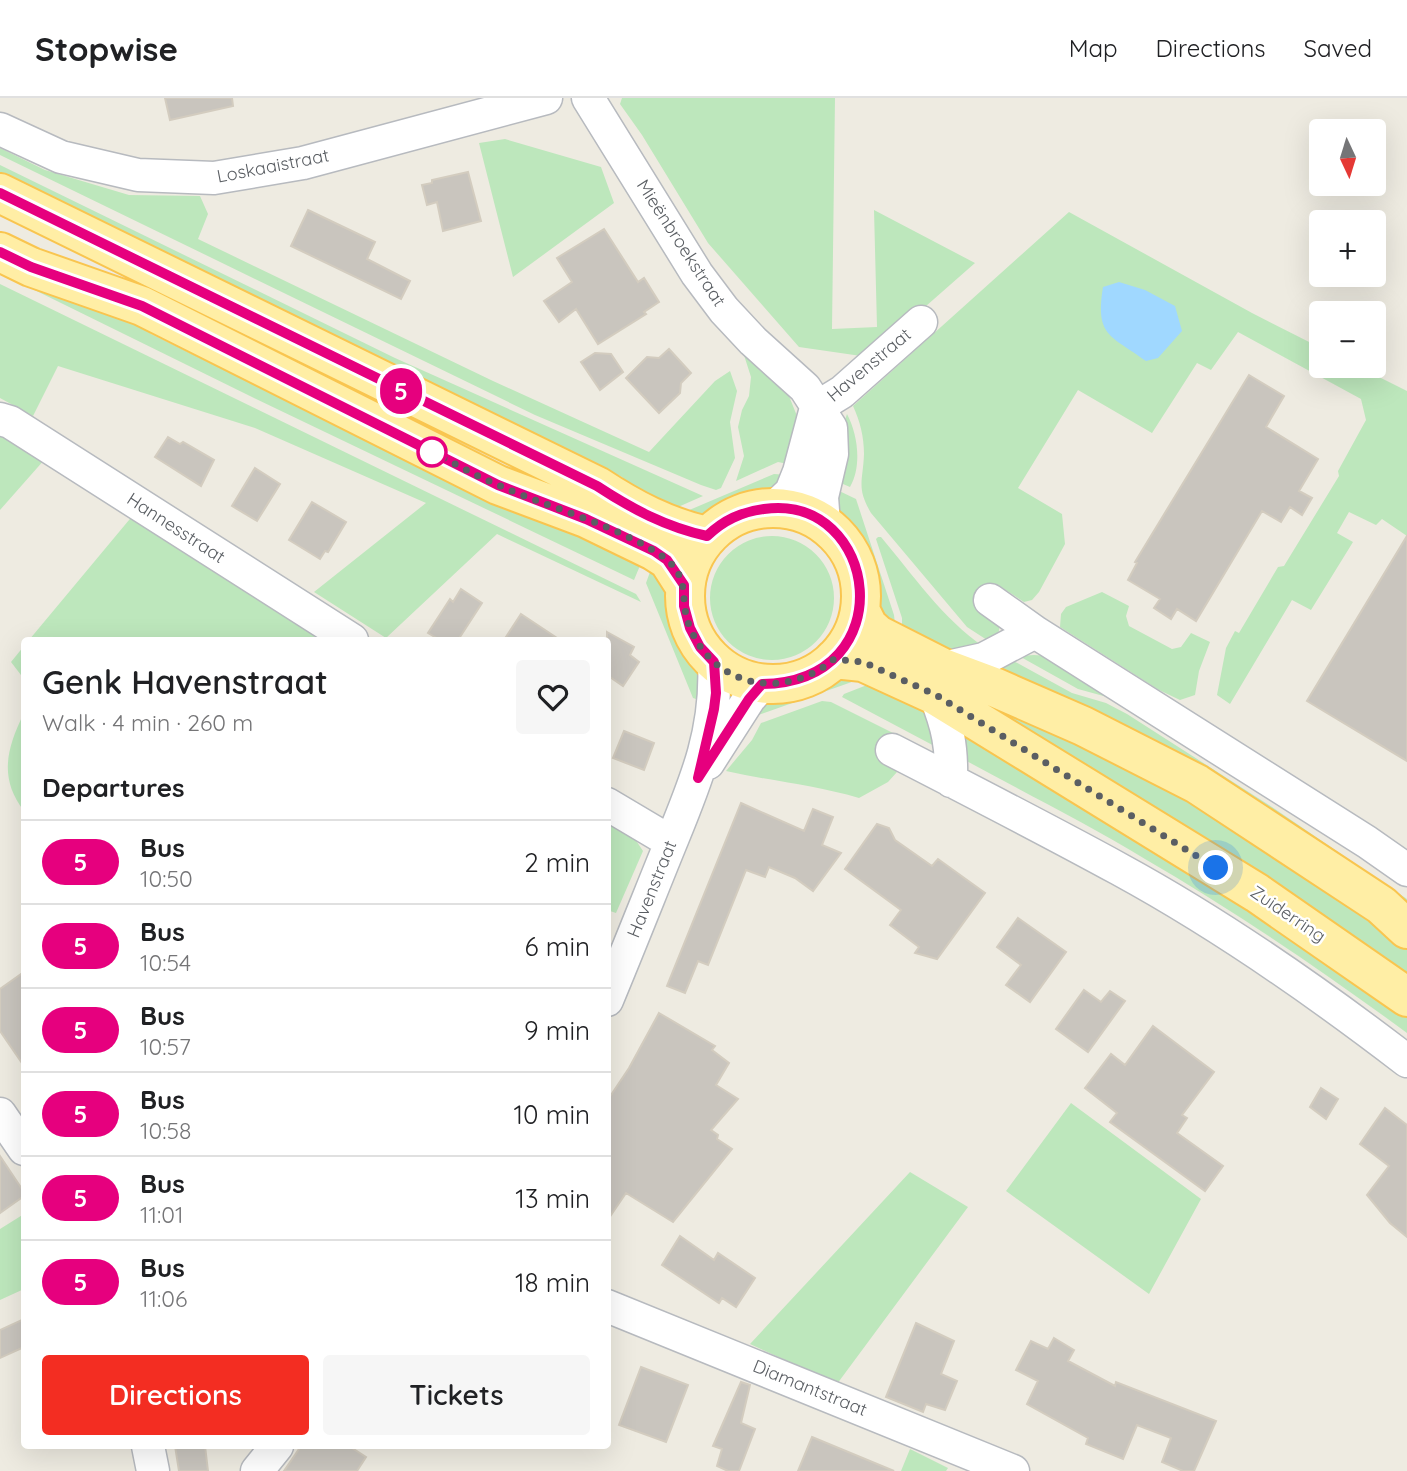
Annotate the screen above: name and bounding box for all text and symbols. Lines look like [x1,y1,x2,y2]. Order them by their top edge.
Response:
text: Stopwise [35,28,178,69]
text: Map [1069,33,1118,63]
text: Directions [1156,33,1266,63]
text: Saved [1304,33,1372,63]
north arrow [1309,119,1386,196]
map controls [1309,119,1386,378]
street label: Loskaaistraat [215,143,331,188]
street label: Mieënbroekstraat [632,175,731,311]
button: + [1309,210,1386,287]
button: − [1309,301,1386,378]
street label: Havenstraat [822,323,916,407]
line badge: 5 [378,368,424,414]
text: 5 [394,376,408,406]
unlabelled marker [417,437,447,467]
street label: Hannesstraat [123,487,230,568]
button: heart [516,660,590,734]
text: Genk Havenstraat [42,661,328,702]
text: Walk · 4 min · 260 m [42,708,253,737]
text: Departures [42,771,185,804]
text: Bus [140,831,185,864]
street label: Havenstraat [622,837,681,941]
text: 2 min [524,846,590,879]
text: 5 [74,847,87,877]
your location [1198,850,1233,885]
text: 10:50 [140,864,193,893]
street label: Zuiderring [1246,880,1330,947]
text: Bus [140,915,185,948]
text: 6 min [525,930,590,963]
text: 5 [74,931,87,961]
text: 10:54 [140,948,191,977]
text: Bus [140,999,185,1032]
text: 9 min [524,1014,590,1047]
text: 5 [74,1015,87,1045]
text: 10:57 [140,1032,191,1061]
text: Bus [140,1083,185,1116]
text: 10 min [514,1098,590,1131]
text: 5 [74,1099,87,1129]
text: 10:58 [140,1116,191,1145]
text: Bus [140,1167,185,1200]
text: 13 min [515,1182,590,1215]
text: 5 [74,1183,87,1213]
text: 11:01 [140,1200,184,1229]
text: Bus [140,1251,185,1284]
text: 18 min [515,1266,590,1299]
text: 5 [74,1267,87,1297]
text: 11:06 [140,1284,187,1313]
street label: Diamantstraat [750,1354,871,1421]
button: Directions [42,1355,309,1435]
button: Tickets [323,1355,590,1435]

